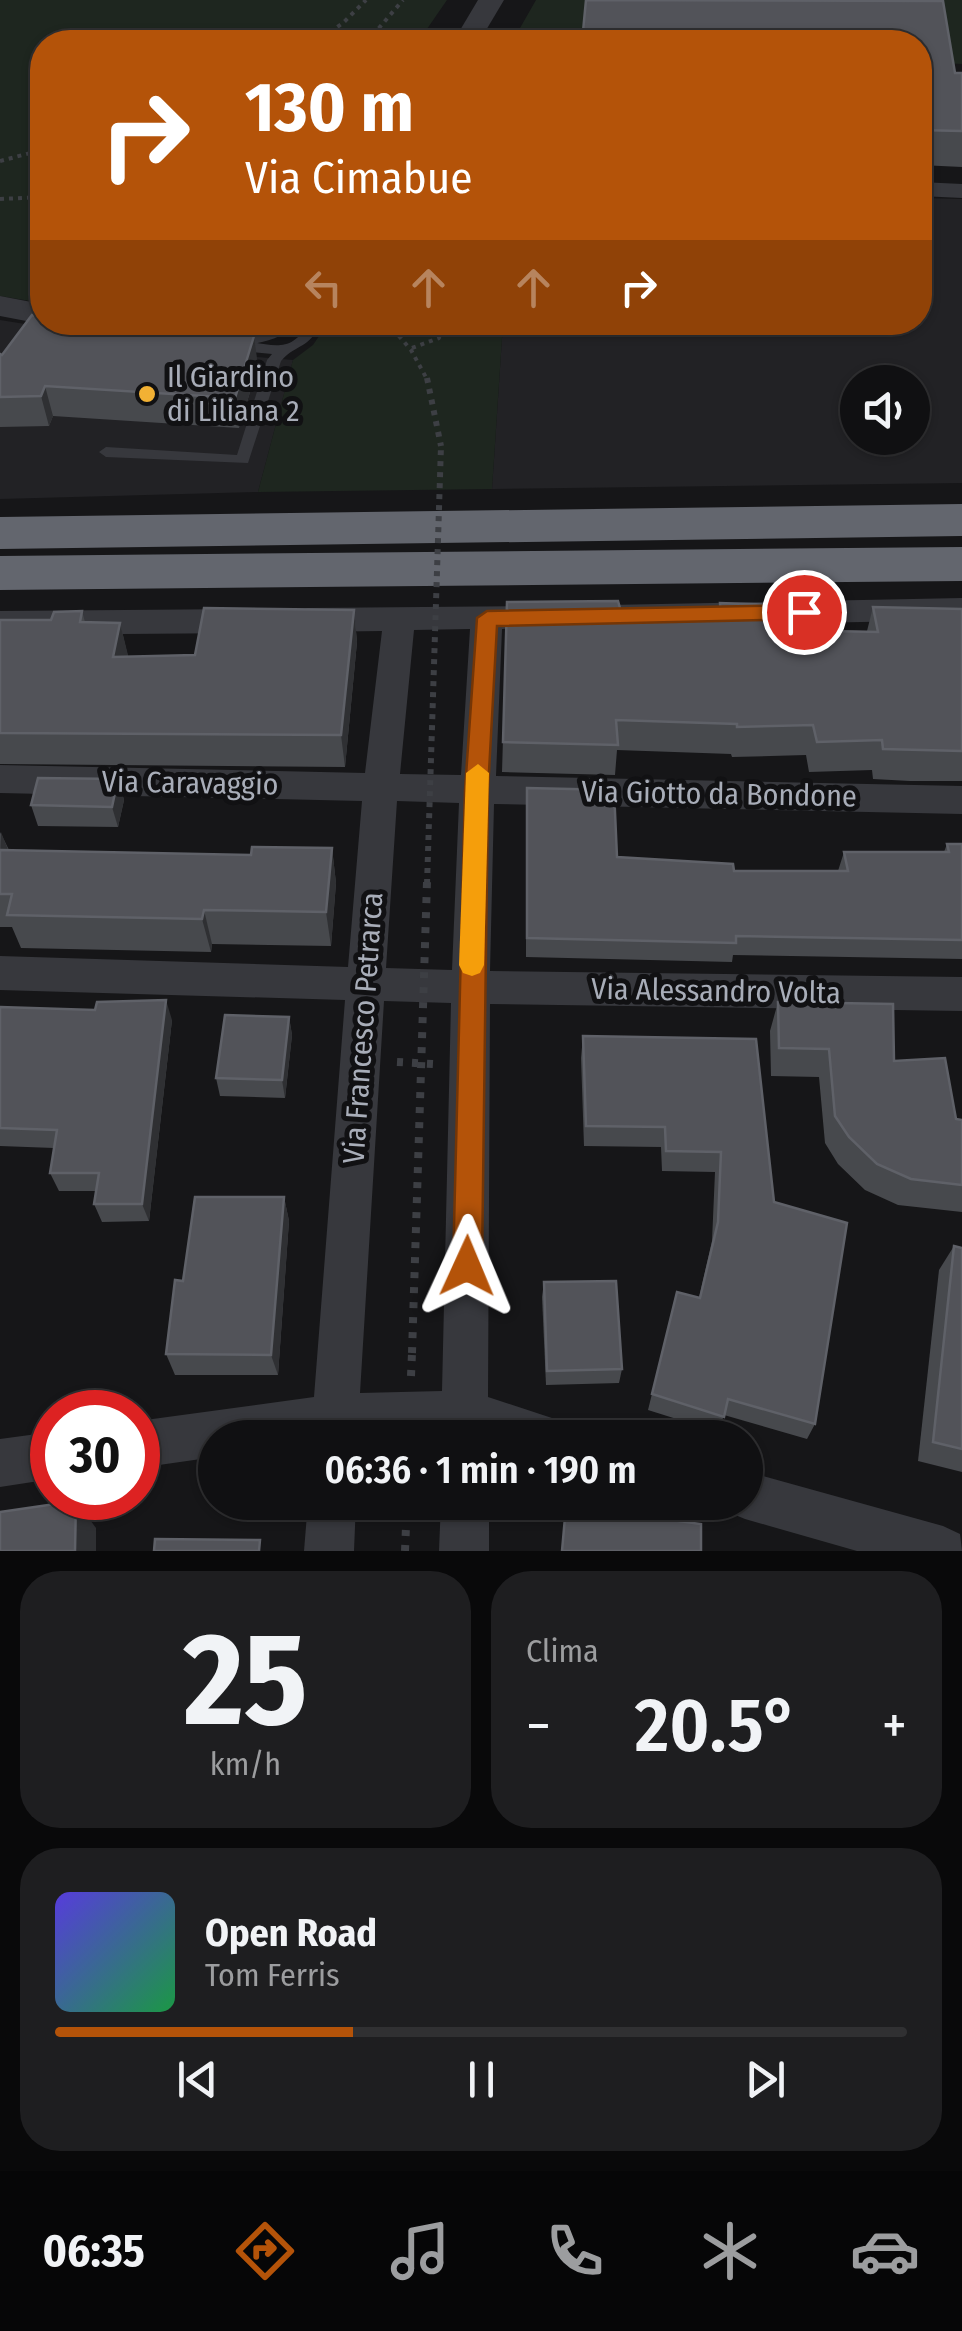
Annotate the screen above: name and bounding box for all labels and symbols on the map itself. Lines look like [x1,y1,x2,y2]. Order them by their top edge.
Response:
place label: Il Giardino di Liliana 2 [167,359,300,429]
marker: Il Giardino di Liliana 2 [136,383,158,405]
pin [762,570,847,655]
street label: Via Caravaggio [101,763,279,803]
street label: Via Giotto da Bondone [581,774,857,814]
street label: Via Francesco Petrarca [336,891,390,1165]
street label: Via Alessandro Volta [591,971,841,1011]
position arrow [415,1214,519,1318]
speed limit sign: 30 [30,1390,160,1520]

